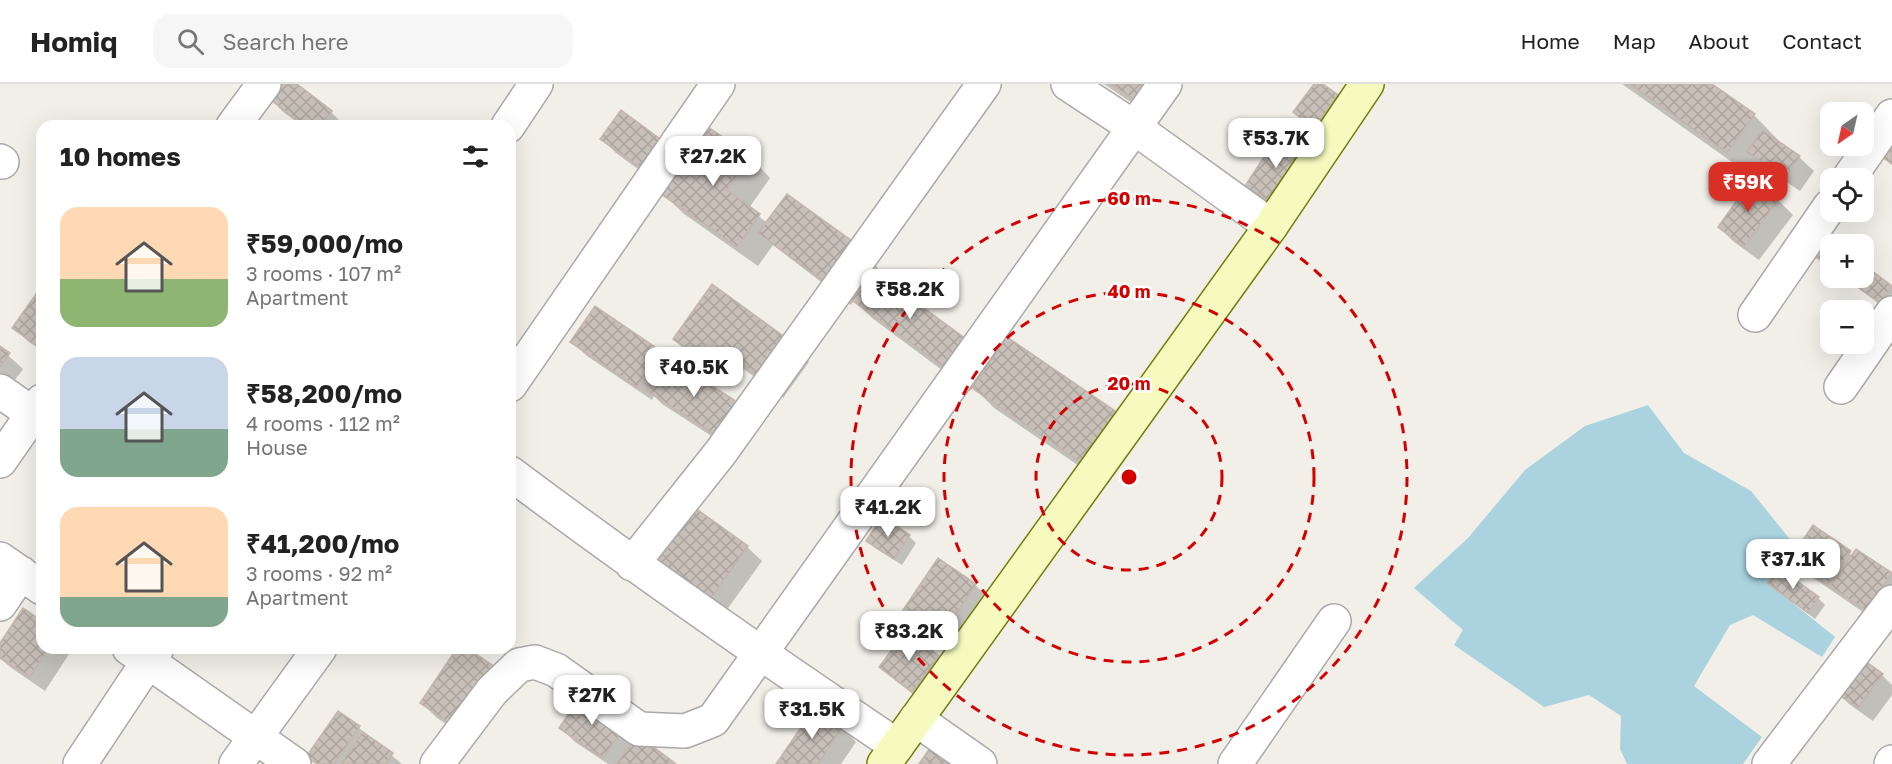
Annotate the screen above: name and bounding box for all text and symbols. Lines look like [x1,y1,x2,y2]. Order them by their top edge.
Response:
search box [153,14,573,68]
text: Homiq [30,25,117,58]
icon: search [174,25,207,58]
text: Search here [222,28,349,55]
text: Home [1520,28,1580,54]
text: Map [1613,28,1656,54]
text: About [1689,28,1749,54]
text: Contact [1782,28,1862,54]
north arrow [1820,102,1874,156]
map controls [1820,102,1874,354]
pin: ₹53.7K [1227,118,1325,169]
text: ₹53.7K [1242,125,1310,149]
pin: ₹27.2K [664,136,762,187]
icon: filters [459,140,492,173]
text: 10 homes [60,141,181,172]
text: ₹27.2K [679,143,747,167]
pin: ₹59K [1712,162,1784,213]
button: locate [1820,168,1874,222]
text: ₹59K [1723,169,1773,193]
text: 60 m [1107,187,1151,209]
text: ₹59,000/mo [246,228,403,259]
icon: home [108,231,180,303]
button: + [1820,234,1874,288]
text: 3 rooms · 107 m² [246,261,401,285]
pin: ₹58.2K [861,269,959,320]
text: ₹58.2K [875,276,945,300]
text: 40 m [1107,280,1151,302]
text: Apartment [246,285,349,309]
button: − [1820,300,1874,354]
pin: ₹40.5K [645,347,743,398]
text: ₹40.5K [659,354,729,378]
text: 20 m [1108,372,1150,394]
text: ₹58,200/mo [246,378,402,409]
icon: home [108,381,180,453]
text: 4 rooms · 112 m² [246,411,400,435]
text: House [246,435,308,459]
centre of rings [1119,467,1139,487]
pin: ₹41.2K [839,487,937,538]
text: ₹41.2K [854,494,922,518]
text: ₹41,200/mo [246,528,399,559]
icon: home [108,531,180,603]
pin: ₹37.1K [1744,539,1842,590]
text: ₹37.1K [1760,546,1826,570]
text: 3 rooms · 92 m² [246,561,392,585]
text: Apartment [246,585,349,609]
pin: ₹83.2K [860,611,958,662]
text: ₹83.2K [874,618,944,642]
pin: ₹27K [556,675,628,726]
text: ₹27K [567,682,617,706]
pin: ₹31.5K [763,689,861,740]
text: ₹31.5K [778,696,846,720]

